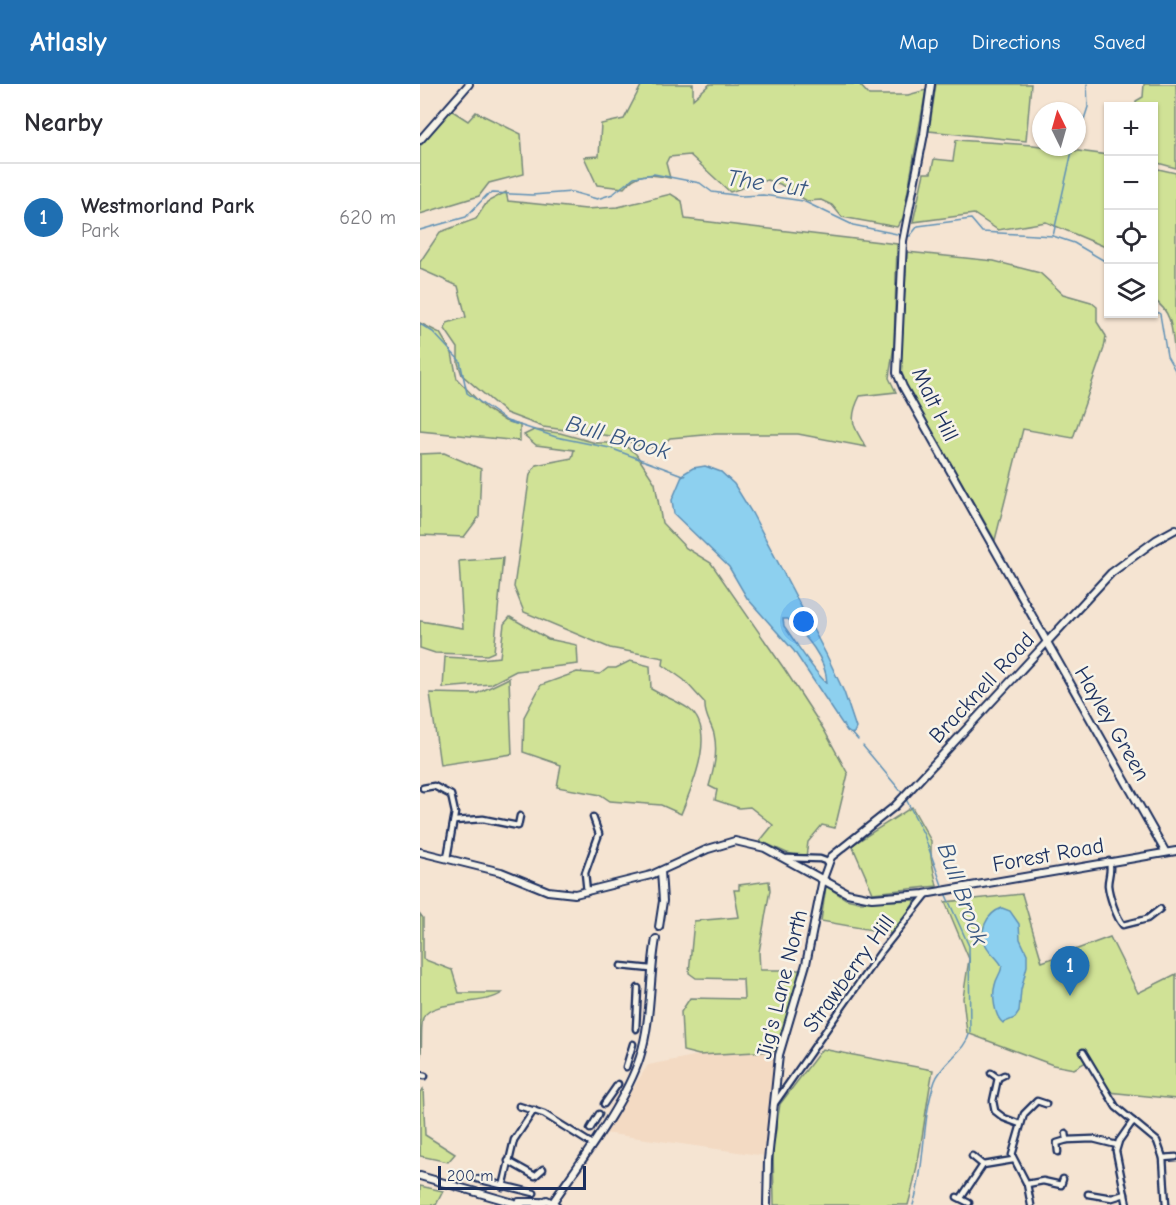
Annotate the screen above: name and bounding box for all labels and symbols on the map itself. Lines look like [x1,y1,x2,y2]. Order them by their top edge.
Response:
north arrow [1032,102,1086,156]
water label: The Cut [725,164,810,203]
street label: Malt Hill [906,363,964,446]
water label: Bull Brook [563,409,673,465]
your location [789,607,818,636]
street label: Bracknell Road [924,627,1040,749]
street label: Hayley Green [1069,661,1155,786]
street label: Forest Road [990,832,1106,878]
water label: Bull Brook [932,839,995,949]
street label: Jig's Lane North [751,907,813,1062]
street label: Strawberry Hill [797,910,900,1038]
pin: 1 [1050,946,1090,996]
scale bar [438,1163,586,1190]

